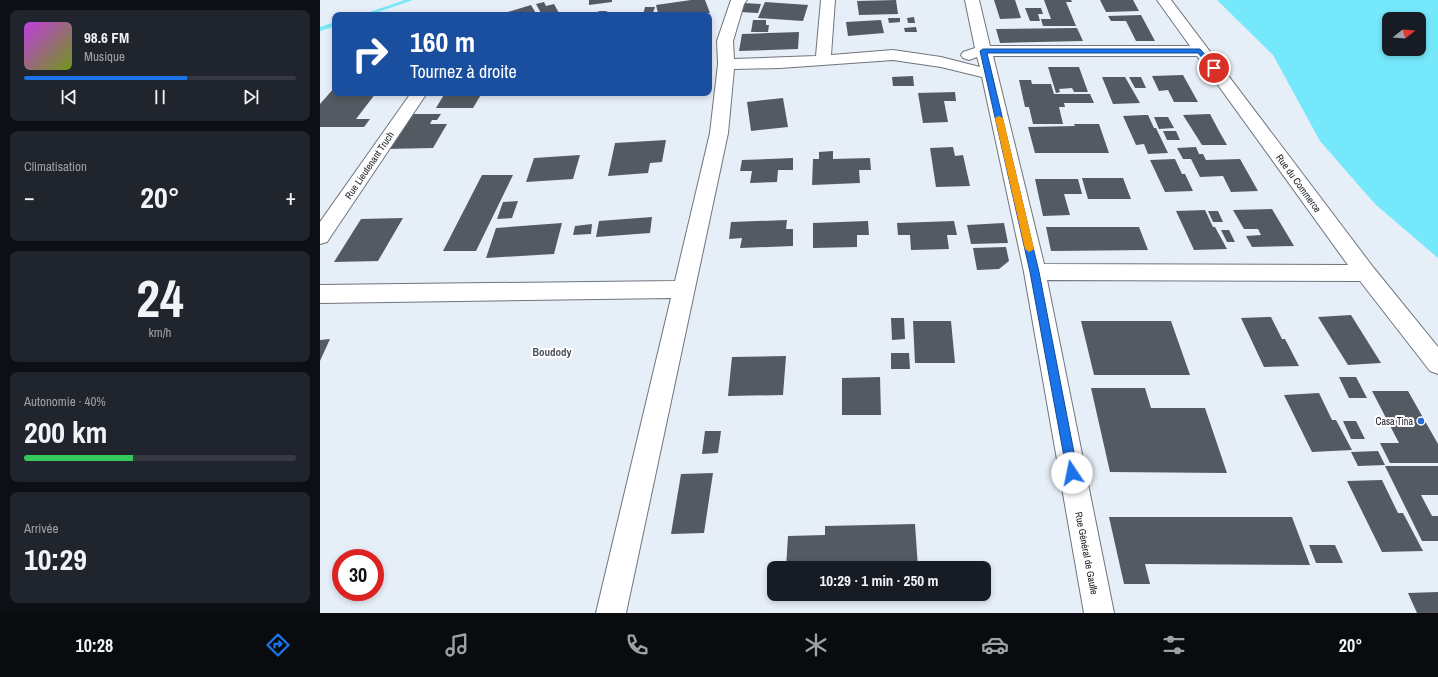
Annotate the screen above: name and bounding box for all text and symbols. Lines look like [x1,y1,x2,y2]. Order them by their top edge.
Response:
north arrow [1382,12,1426,56]
map controls [1382,12,1426,56]
text: 160 m [410,23,475,61]
text: 98.6 FM [84,27,129,48]
icon: right [344,28,396,80]
text: Musique [84,48,125,65]
pin [1197,51,1231,85]
icon: arrive [1203,57,1225,79]
text: Tournez à droite [410,59,517,84]
icon: previous [58,86,80,108]
icon: pause [149,86,171,108]
icon: next [240,86,262,108]
street label: Rue Lieutenant Truch [342,129,397,202]
street label: Rue du Commerce [1273,152,1324,215]
text: Climatisation [24,158,87,175]
text: 20° [140,177,180,217]
text: − [24,182,35,212]
text: + [285,182,296,212]
text: 24 [136,263,184,333]
text: km/h [148,324,172,341]
district label: Boudody [532,345,572,359]
text: Autonomie · 40% [24,393,106,410]
text: 200 km [24,412,107,452]
place label: Casa Tina [1375,415,1413,428]
marker: Casa Tina [1416,416,1426,426]
position arrow [1051,452,1093,494]
street label: Rue Général de Gaulle [1072,511,1101,596]
text: Arrivée [24,520,58,537]
text: 10:29 [24,539,87,579]
speed limit sign: 30 [332,549,384,601]
text: 10:29 · 1 min · 250 m [820,570,938,591]
icon: directions [264,631,292,659]
icon: music [443,631,471,659]
icon: phone [623,631,651,659]
icon: climate [802,631,830,659]
icon: car [981,631,1009,659]
icon: filters [1160,631,1188,659]
text: 10:28 [76,633,113,658]
text: 20° [1339,633,1362,658]

